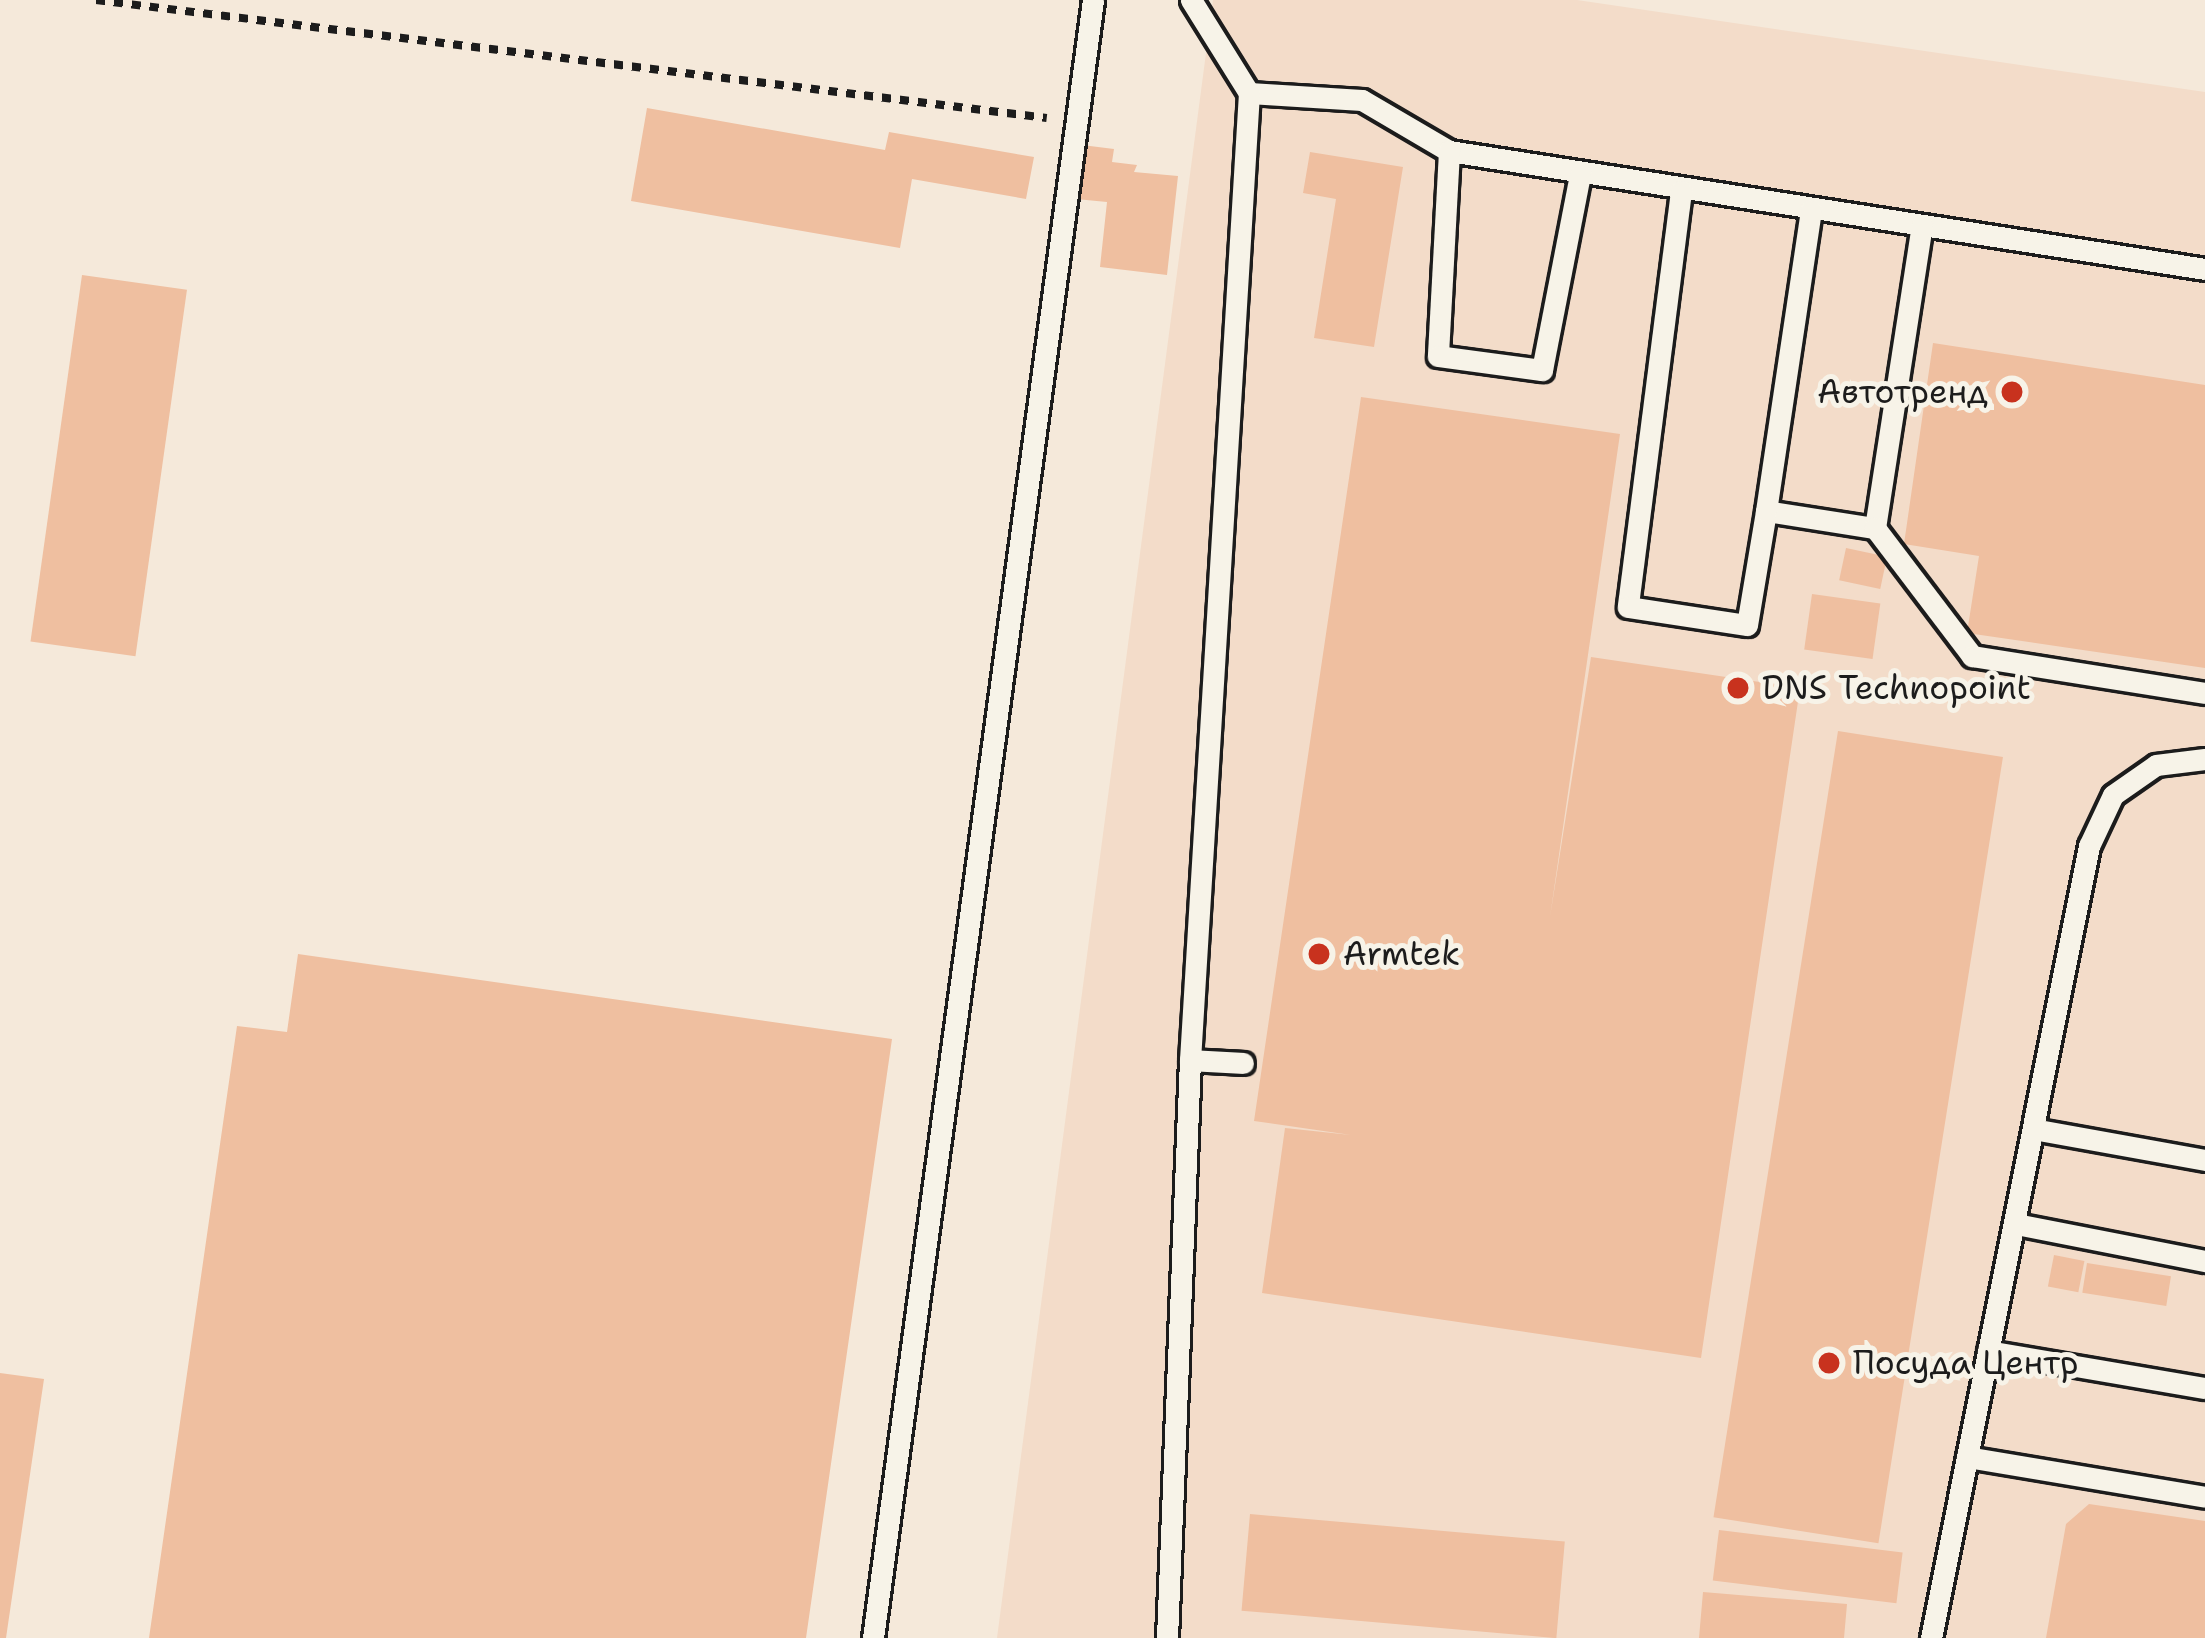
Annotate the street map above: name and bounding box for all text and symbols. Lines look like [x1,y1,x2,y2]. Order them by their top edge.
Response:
place label: Автотренд [1817,372,1988,412]
marker: Автотренд [1999,379,2025,405]
place label: DNS Technopoint [1762,668,2031,708]
marker: DNS Technopoint [1725,675,1751,701]
place label: Armtek [1343,934,1460,974]
marker: Armtek [1306,941,1332,967]
place label: Посуда Центр [1853,1343,2078,1383]
marker: Посуда Центр [1816,1350,1842,1376]

